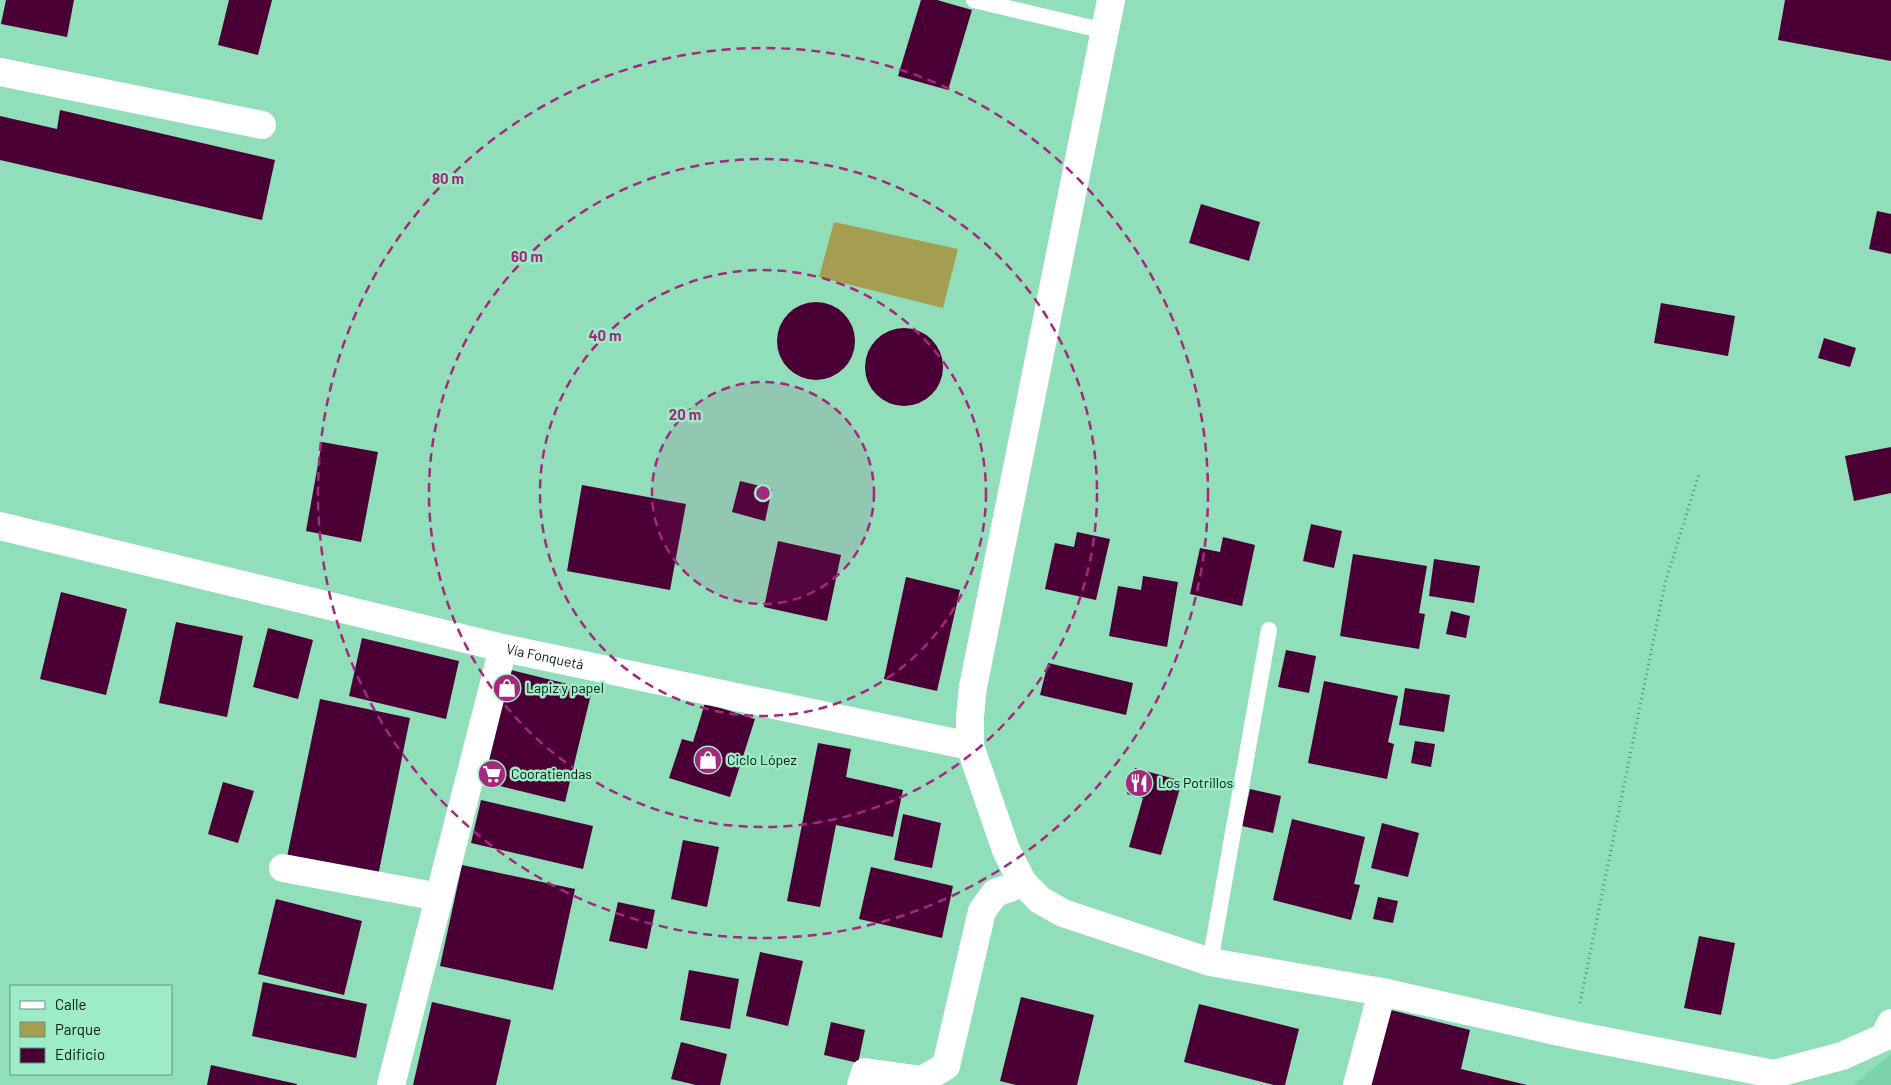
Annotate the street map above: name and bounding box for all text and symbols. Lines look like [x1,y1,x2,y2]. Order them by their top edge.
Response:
text: 80 m [432,169,464,187]
text: 60 m [511,247,543,265]
text: 40 m [588,326,622,344]
text: 20 m [669,405,701,423]
centre of rings [754,484,772,502]
street label: Vía Fonquetá [505,640,585,673]
shop icon: Lapiz y papel [492,673,522,703]
place label: Lapiz y papel [526,679,604,696]
shop icon: Ciclo López [693,745,723,775]
place label: Ciclo López [727,751,797,768]
supermarket icon: Cooratiendas [477,759,507,789]
place label: Cooratiendas [511,765,592,782]
restaurant icon: Los Potrillos [1124,768,1154,798]
place label: Los Potrillos [1158,774,1234,791]
legend [10,985,172,1075]
text: Calle [55,995,87,1013]
text: Parque [55,1020,101,1038]
text: Edificio [55,1045,105,1063]

